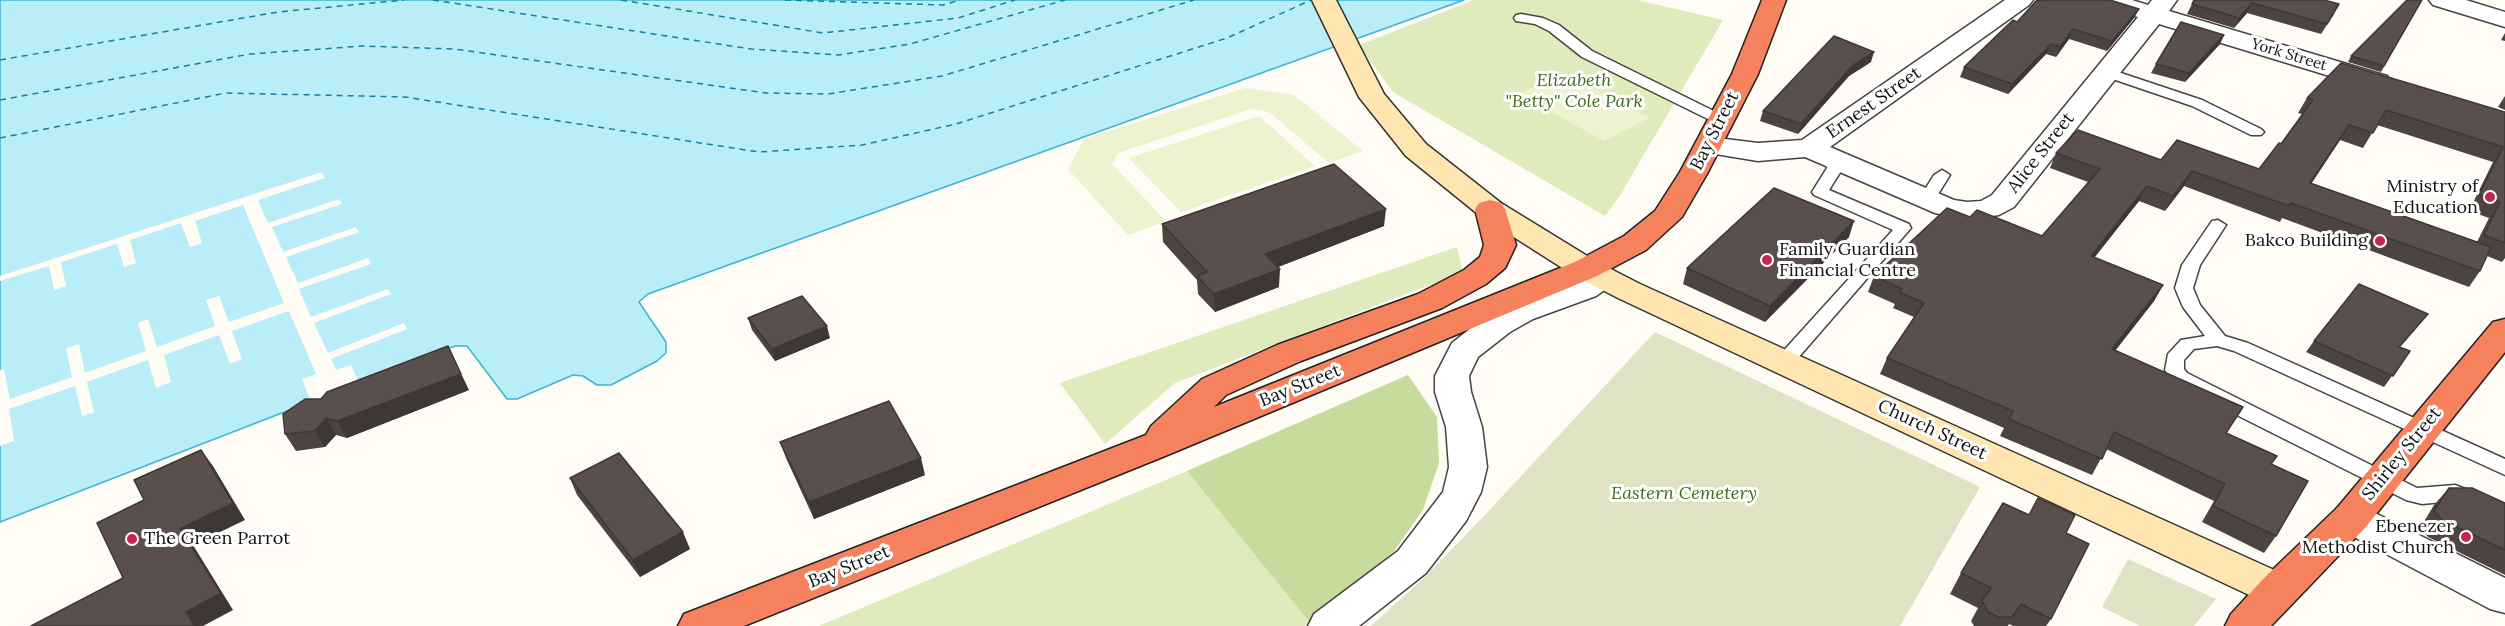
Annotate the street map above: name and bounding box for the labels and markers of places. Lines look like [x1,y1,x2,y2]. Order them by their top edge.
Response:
place label: Ministry of Education [2386,176,2478,219]
marker: Ministry of Education [2483,190,2497,204]
place label: Bakco Building [2245,230,2368,252]
marker: Bakco Building [2373,234,2387,248]
place label: Family Guardian Financial Centre [1779,239,1916,282]
marker: Family Guardian Financial Centre [1760,253,1774,267]
place label: Ebenezer Methodist Church [2302,516,2454,558]
place label: The Green Parrot [144,528,290,550]
marker: Ebenezer Methodist Church [2459,530,2473,544]
marker: The Green Parrot [125,532,139,546]

